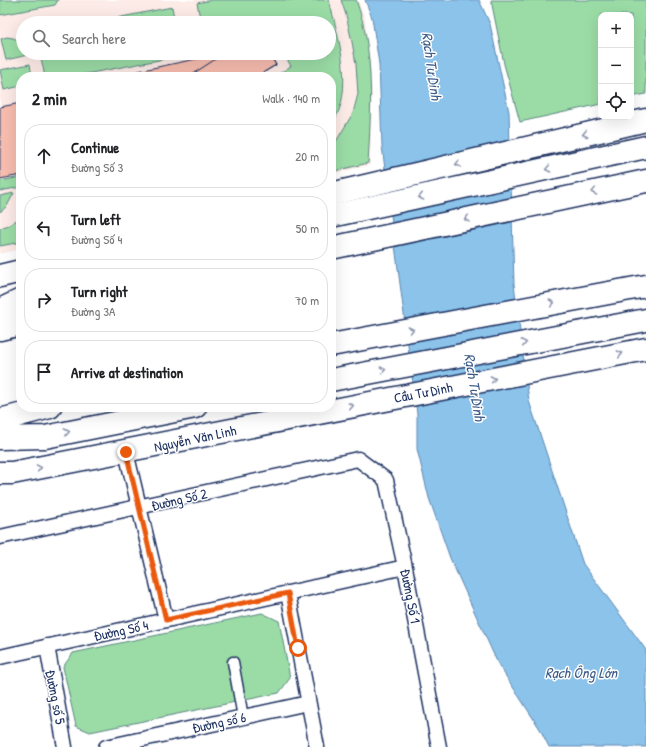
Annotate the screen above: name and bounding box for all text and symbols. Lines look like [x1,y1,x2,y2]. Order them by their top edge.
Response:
map controls [598,12,634,120]
button: + [598,12,634,48]
search box [16,16,336,60]
icon: search [30,27,52,49]
text: Search here [62,28,126,49]
water label: Rạch Tư Dinh [417,31,447,103]
button: − [598,48,634,84]
button: locate [598,84,634,120]
text: 2 min [32,87,67,110]
text: Walk · 140 m [262,89,320,107]
one-way arrow [581,130,588,138]
text: Continue [71,137,119,158]
icon: ahead [33,145,55,167]
text: 20 m [295,147,319,165]
text: Đường Số 3 [71,158,123,176]
one-way arrow [455,159,462,168]
one-way arrow [545,164,551,172]
one-way arrow [591,188,597,196]
one-way arrow [418,192,424,200]
text: Turn left [71,209,121,230]
one-way arrow [464,215,470,223]
icon: left [33,217,55,239]
text: 50 m [296,219,319,237]
text: Đường Số 4 [71,230,122,248]
text: Turn right [71,281,127,302]
icon: right [33,289,55,311]
text: 70 m [295,291,319,309]
one-way arrow [549,299,555,308]
text: Đường 3A [71,302,115,320]
one-way arrow [407,326,414,334]
one-way arrow [521,339,528,348]
one-way arrow [617,351,623,359]
water label: Rạch Tư Dinh [459,352,491,424]
icon: arrive [33,361,55,383]
text: Arrive at destination [71,362,183,383]
one-way arrow [380,367,386,375]
one-way arrow [489,375,496,384]
street label: Cầu Tư Dinh [392,377,454,407]
one-way arrow [348,403,354,411]
street label: Nguyễn Văn Linh [152,420,238,457]
one-way arrow [63,429,70,437]
route end [117,443,135,461]
one-way arrow [35,464,42,473]
street label: Đường Số 2 [149,483,209,516]
street label: Đường Số 1 [395,567,426,625]
street label: Đường Số 4 [92,615,150,646]
route start [289,639,307,657]
water label: Rạch Ông Lớn [545,662,618,683]
street label: Đường số 5 [40,668,71,726]
street label: Đường số 6 [190,707,248,738]

